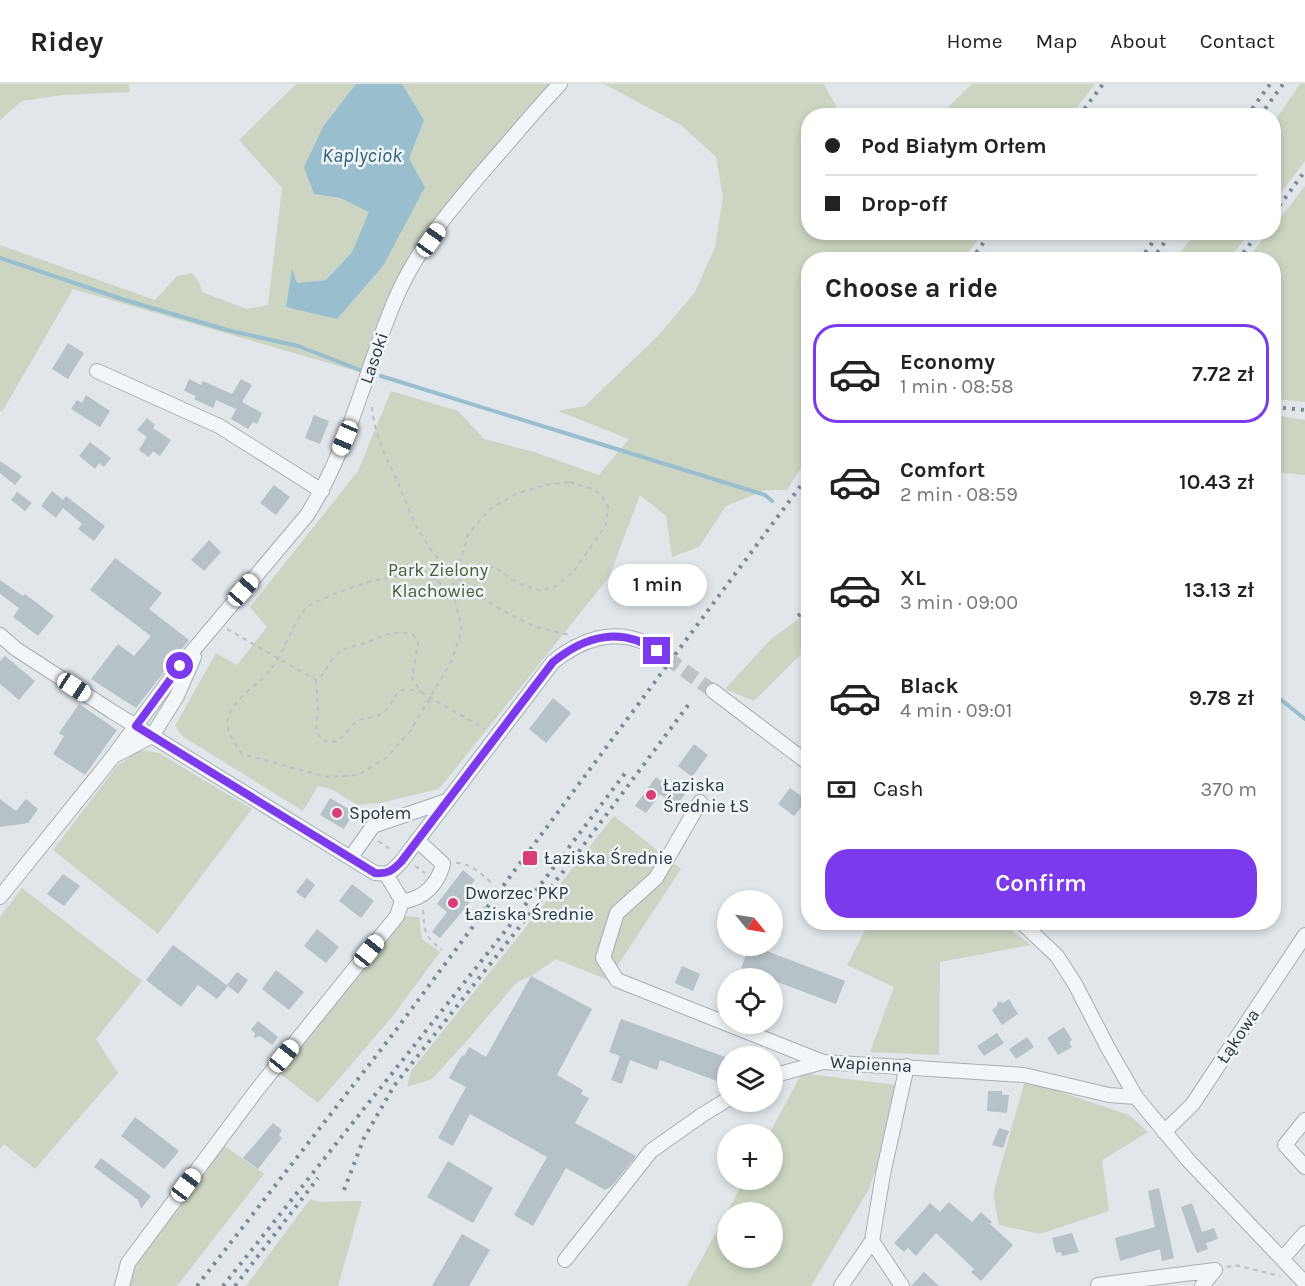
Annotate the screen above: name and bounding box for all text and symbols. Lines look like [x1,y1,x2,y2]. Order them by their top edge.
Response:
text: Ridey [30,25,103,58]
text: Home [947,29,1003,53]
text: Map [1036,29,1077,53]
text: About [1110,29,1167,53]
text: Contact [1200,29,1275,53]
text: Pod Białym Orłem [861,133,1047,159]
water label: Kaplyciok [322,144,403,167]
text: Drop-off [861,191,947,217]
car [413,220,449,260]
text: Choose a ride [825,272,998,304]
street label: Lasoki [355,329,393,387]
icon: car [828,347,882,401]
text: Economy [900,349,995,375]
text: 7.72 zł [1192,361,1254,387]
text: 1 min · 08:58 [900,375,1014,398]
car [330,418,360,458]
icon: car [828,455,882,509]
text: Comfort [900,457,985,483]
text: 10.43 zł [1179,469,1254,495]
text: 2 min · 08:59 [900,483,1018,506]
park label: Park Zielony Klachowiec [388,559,489,602]
icon: car [828,563,882,617]
callout: 1 min [608,564,706,606]
text: XL [900,565,926,591]
car [224,571,262,609]
text: 1 min [633,573,682,596]
text: 13.13 zł [1184,577,1254,603]
text: 3 min · 09:00 [900,591,1018,614]
route end [643,637,670,664]
route start [166,652,193,679]
car [54,670,94,704]
icon: car [828,671,882,725]
text: Black [900,673,959,699]
text: 9.78 zł [1189,685,1254,711]
text: 4 min · 09:01 [900,699,1012,722]
icon: cash [825,773,858,806]
place label: Łaziska Średnie ŁS [663,774,749,817]
text: Cash [873,776,923,802]
text: 370 m [1200,778,1257,801]
marker: Łaziska Średnie ŁS [644,788,658,802]
place label: Społem [349,802,411,824]
marker: Społem [330,806,344,820]
place label: Łaziska Średnie [544,846,673,869]
marker: Łaziska Średnie [521,849,539,867]
button: Confirm [825,849,1257,918]
place label: Dworzec PKP Łaziska Średnie [465,882,594,925]
north arrow [717,890,783,956]
map controls [717,890,783,1268]
marker: Dworzec PKP Łaziska Średnie [446,896,460,910]
car [351,931,387,971]
button: locate [717,968,783,1034]
street label: Łąkowa [1212,1004,1264,1068]
car [266,1036,302,1076]
button: layers [717,1046,783,1112]
street label: Wapienna [829,1051,913,1077]
button: + [717,1124,783,1190]
car [168,1165,204,1205]
button: − [717,1202,783,1268]

